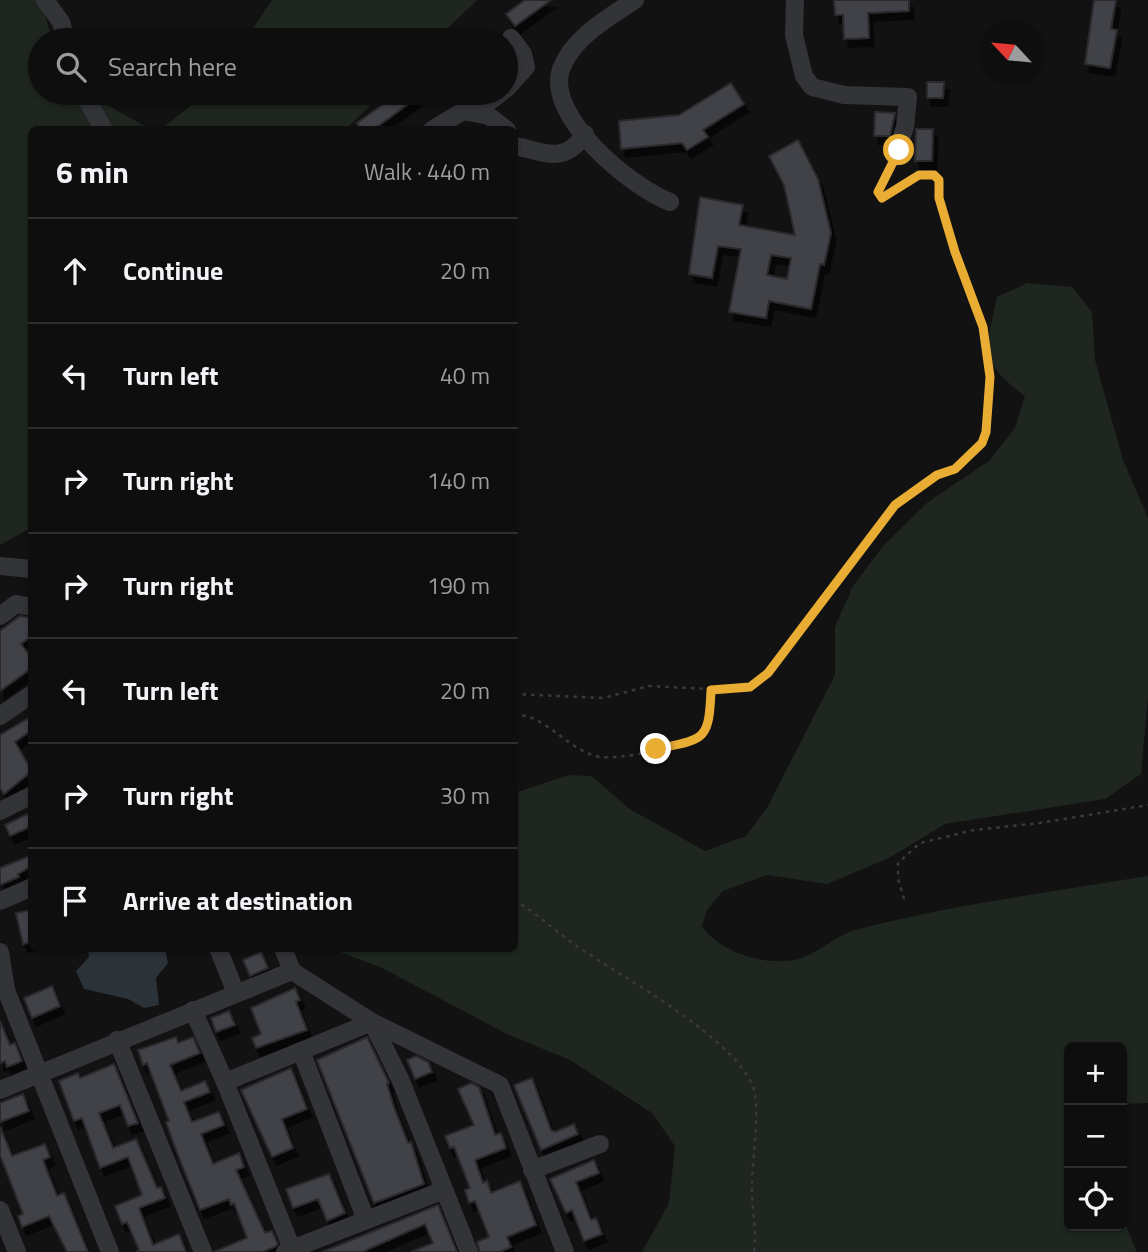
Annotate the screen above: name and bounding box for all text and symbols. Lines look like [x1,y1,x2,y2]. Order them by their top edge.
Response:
north arrow [980,21,1043,84]
search box [28,28,518,105]
text: Search here [108,47,237,86]
icon: search [52,48,90,86]
route start [883,134,914,165]
text: 6 min [56,149,129,195]
text: Walk · 440 m [364,154,490,189]
text: Continue [123,251,223,290]
icon: ahead [56,252,94,290]
text: 20 m [440,253,490,288]
text: Turn left [123,356,218,395]
icon: left [56,357,94,395]
text: 40 m [440,358,490,393]
text: Turn right [123,461,234,500]
icon: right [56,462,94,500]
text: 140 m [427,463,490,498]
text: Turn right [123,566,234,605]
icon: right [56,567,94,605]
text: 190 m [427,568,490,603]
text: Turn left [123,671,218,710]
icon: left [56,672,94,710]
text: 20 m [440,673,490,708]
route end [640,733,671,764]
text: Turn right [123,776,234,815]
icon: right [56,777,94,815]
text: 30 m [440,778,490,813]
text: Arrive at destination [123,881,353,920]
icon: arrive [56,882,94,920]
map controls [1064,1042,1127,1231]
button: + [1064,1042,1127,1105]
button: − [1064,1105,1127,1168]
button: locate [1064,1168,1127,1231]

